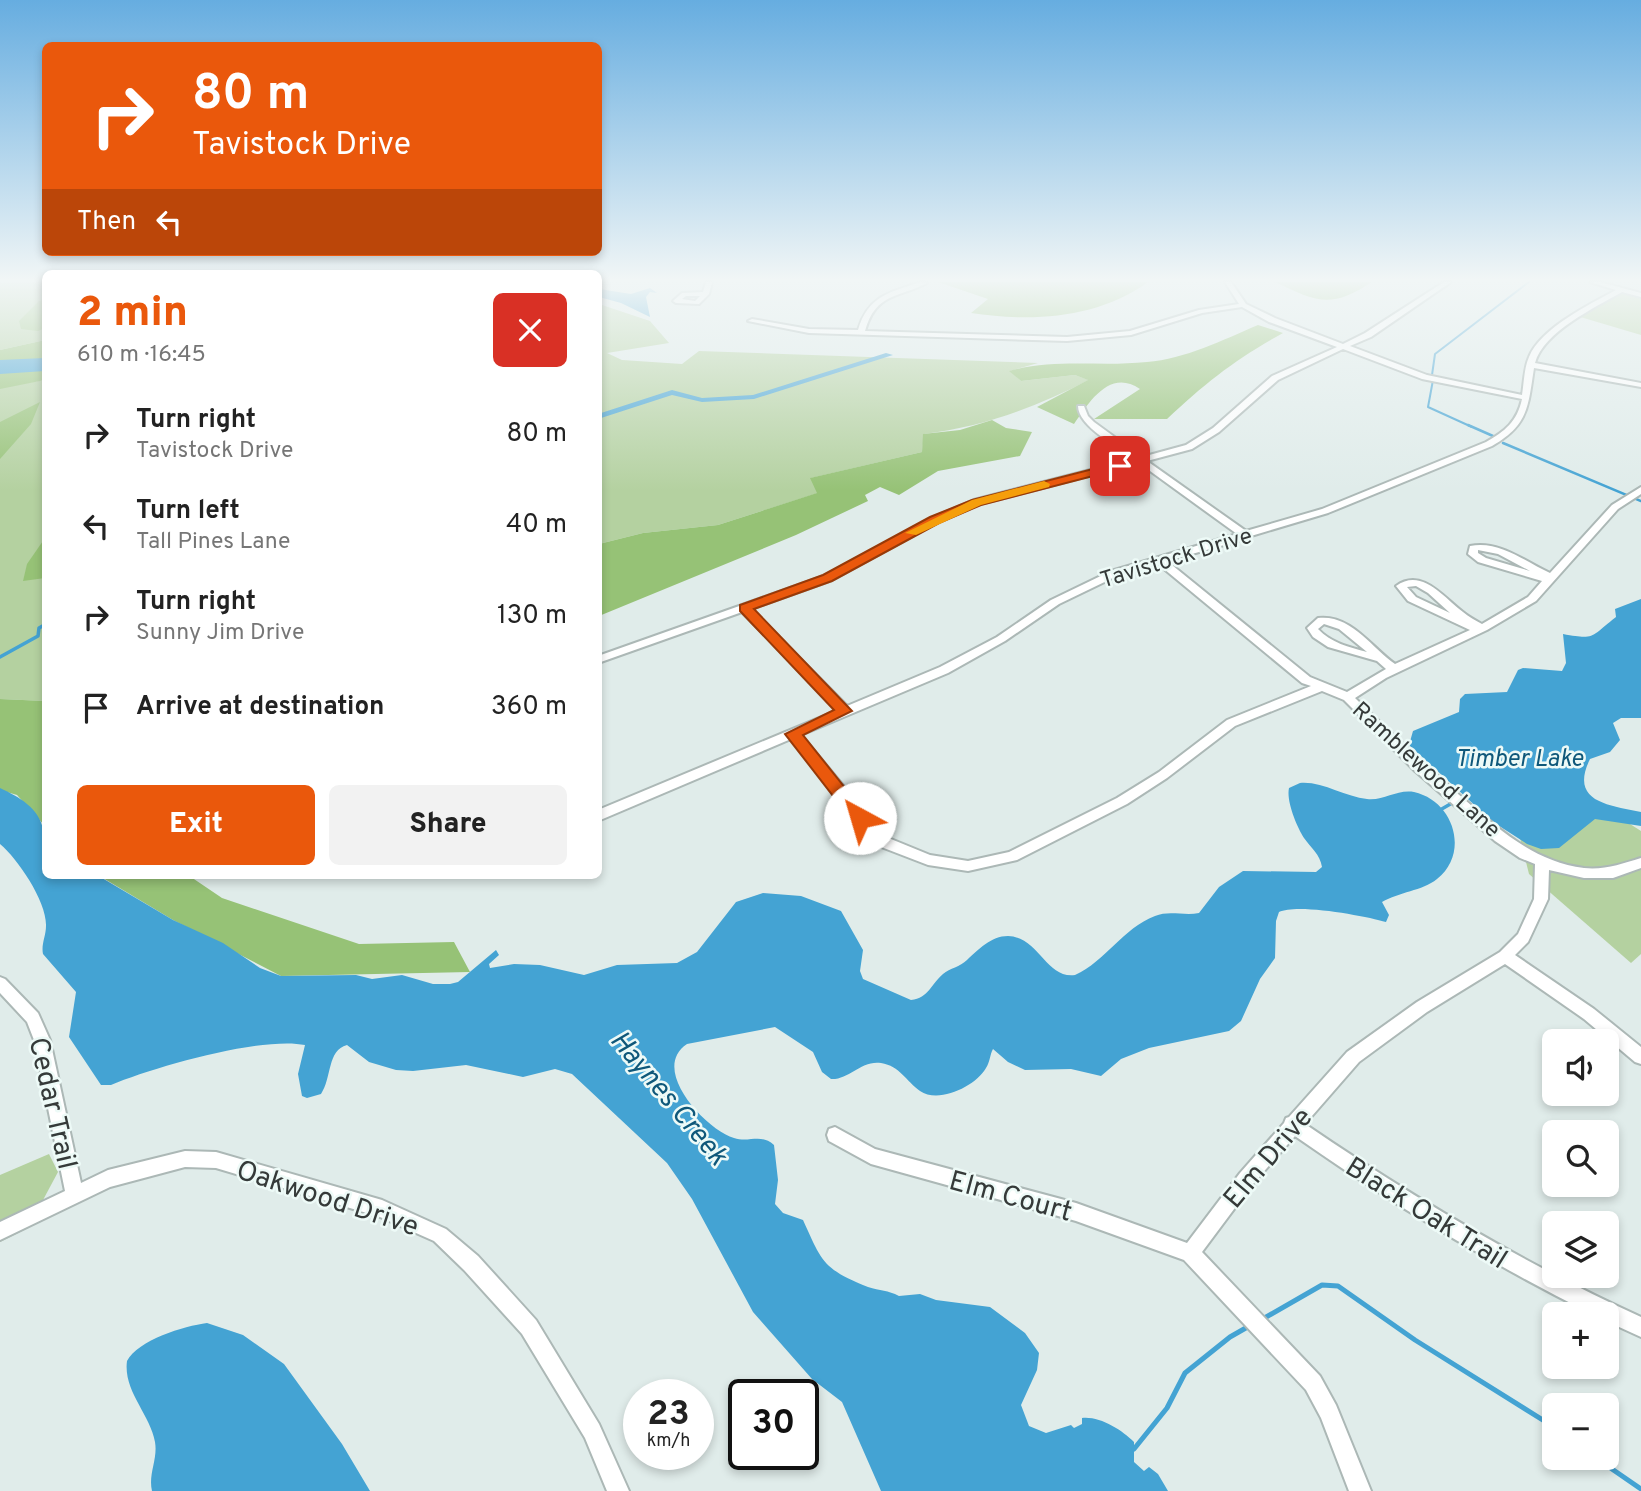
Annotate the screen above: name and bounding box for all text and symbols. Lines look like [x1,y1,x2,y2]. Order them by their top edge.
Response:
text: 80 m [192,65,309,127]
icon: right [77,70,168,161]
text: Tavistock Drive [192,126,411,166]
icon: left [150,203,188,241]
text: Then [77,206,136,239]
text: 2 min [77,288,188,341]
button: close [493,293,567,367]
text: 610 m · 16:45 [77,341,206,370]
text: Turn right [136,404,256,437]
icon: right [77,416,115,454]
text: 80 m [507,418,567,451]
pin [1090,436,1150,496]
text: Tavistock Drive [136,437,293,466]
icon: arrive [1101,447,1139,485]
text: Turn left [136,495,240,528]
icon: left [77,507,115,545]
text: 40 m [506,509,567,542]
street label: Tavistock Drive [1097,523,1256,596]
text: Tall Pines Lane [136,528,290,557]
text: Turn right [136,586,256,619]
icon: right [77,598,115,636]
text: 130 m [497,600,567,633]
text: Sunny Jim Drive [136,619,304,648]
icon: arrive [77,689,115,727]
text: Arrive at destination [136,691,384,724]
text: 360 m [491,691,567,724]
street label: Ramblewood Lane [1345,697,1506,845]
water label: Timber Lake [1455,745,1584,775]
position arrow [823,781,897,855]
button: Exit [77,785,315,865]
button: Share [329,785,567,865]
water label: Haynes Creek [601,1024,735,1174]
map controls [1542,1029,1619,1470]
button: sound [1542,1029,1619,1106]
street label: Cedar Trail [18,1034,84,1173]
street label: Elm Drive [1217,1101,1322,1217]
button: search [1542,1120,1619,1197]
street label: Black Oak Trail [1338,1150,1513,1279]
street label: Oakwood Drive [231,1153,423,1246]
street label: Elm Court [945,1164,1076,1232]
button: layers [1542,1211,1619,1288]
button: + [1542,1302,1619,1379]
speed limit sign: 30 [728,1379,819,1470]
text: 23 [647,1393,690,1437]
button: − [1542,1393,1619,1470]
text: km/h [647,1430,690,1453]

